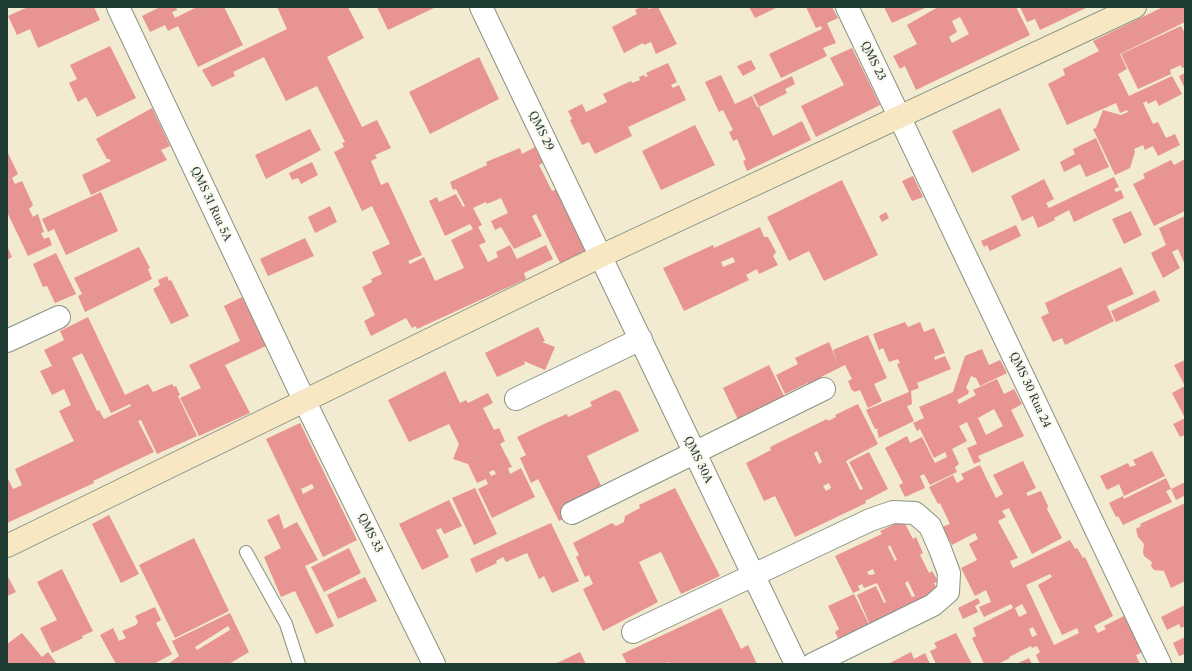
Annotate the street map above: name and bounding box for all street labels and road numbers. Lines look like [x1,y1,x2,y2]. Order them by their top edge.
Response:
street label: QMS 23 [858,39,888,83]
street label: QMS 29 [526,109,556,153]
street label: QMS 31 Rua 5A [188,165,234,243]
street label: QMS 30 Rua 24 [1007,350,1053,430]
street label: QMS 30A [681,434,715,486]
street label: QMS 33 [355,511,385,555]

